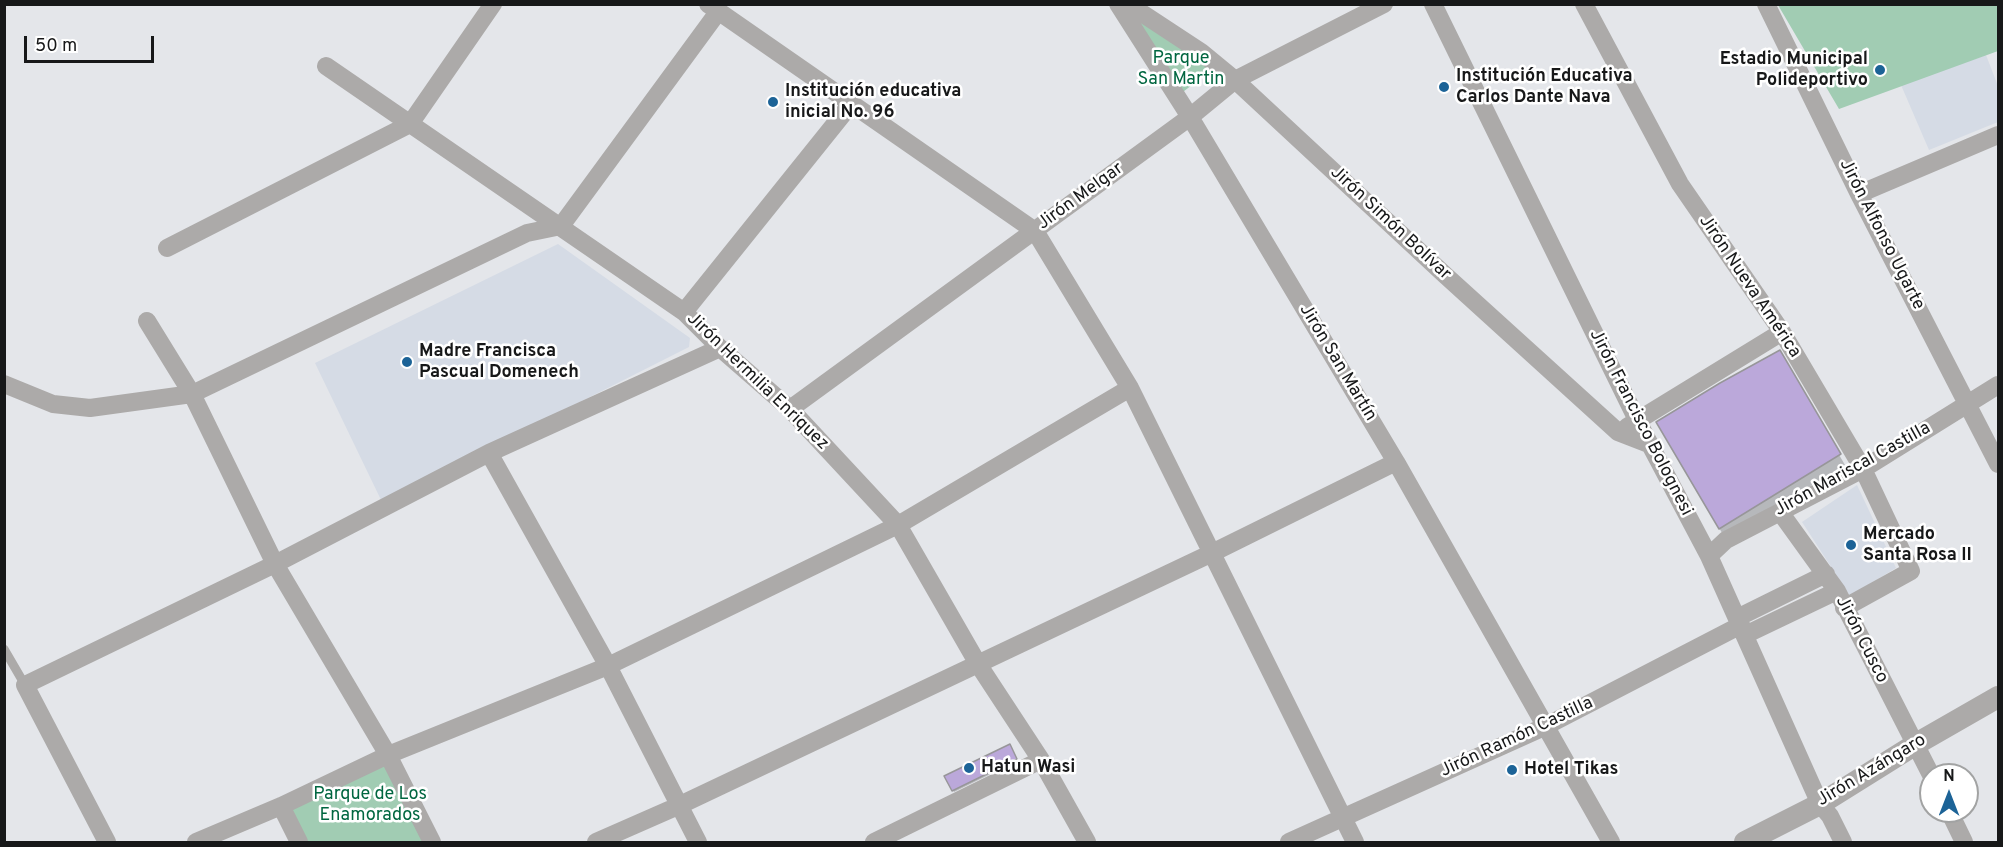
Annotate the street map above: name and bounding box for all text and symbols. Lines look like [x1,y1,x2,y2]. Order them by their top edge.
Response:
scale bar [27,24,158,62]
text: 50 m [35,35,77,58]
park label: Parque San Martin [1138,48,1224,90]
place label: Estadio Municipal Polideportivo [1720,49,1868,92]
marker: Estadio Municipal Polideportivo [1873,63,1887,77]
place label: Institución Educativa Carlos Dante Nava [1456,66,1633,109]
marker: Institución Educativa Carlos Dante Nava [1437,80,1451,94]
place label: Institución educativa inicial No. 96 [785,81,961,124]
marker: Institución educativa inicial No. 96 [766,95,780,109]
street label: Jirón Alfonso Ugarte [1834,156,1928,314]
street label: Jirón Melgar [1034,159,1128,235]
street label: Jirón Simón Bolívar [1325,162,1455,286]
street label: Jirón Nueva América [1693,212,1805,362]
street label: Jirón San Martín [1294,301,1380,425]
street label: Jirón Hermilia Enriquez [682,309,832,455]
street label: Jirón Francisco Bolognesi [1584,326,1696,520]
place label: Madre Francisca Pascual Domenech [419,341,579,384]
marker: Madre Francisca Pascual Domenech [400,355,414,369]
street label: Jirón Mariscal Castilla [1771,418,1935,522]
place label: Mercado Santa Rosa II [1863,524,1972,566]
marker: Mercado Santa Rosa II [1844,538,1858,552]
street label: Jirón Cusco [1830,593,1892,687]
street label: Jirón Ramón Castilla [1437,693,1597,783]
street label: Jirón Azángaro [1814,730,1930,812]
place label: Hatun Wasi [981,757,1075,779]
place label: Hotel Tikas [1524,759,1618,781]
marker: Hatun Wasi [962,761,976,775]
marker: Hotel Tikas [1505,763,1519,777]
north arrow [1919,763,1979,823]
text: N [1943,767,1955,787]
park label: Parque de Los Enamorados [313,784,427,826]

